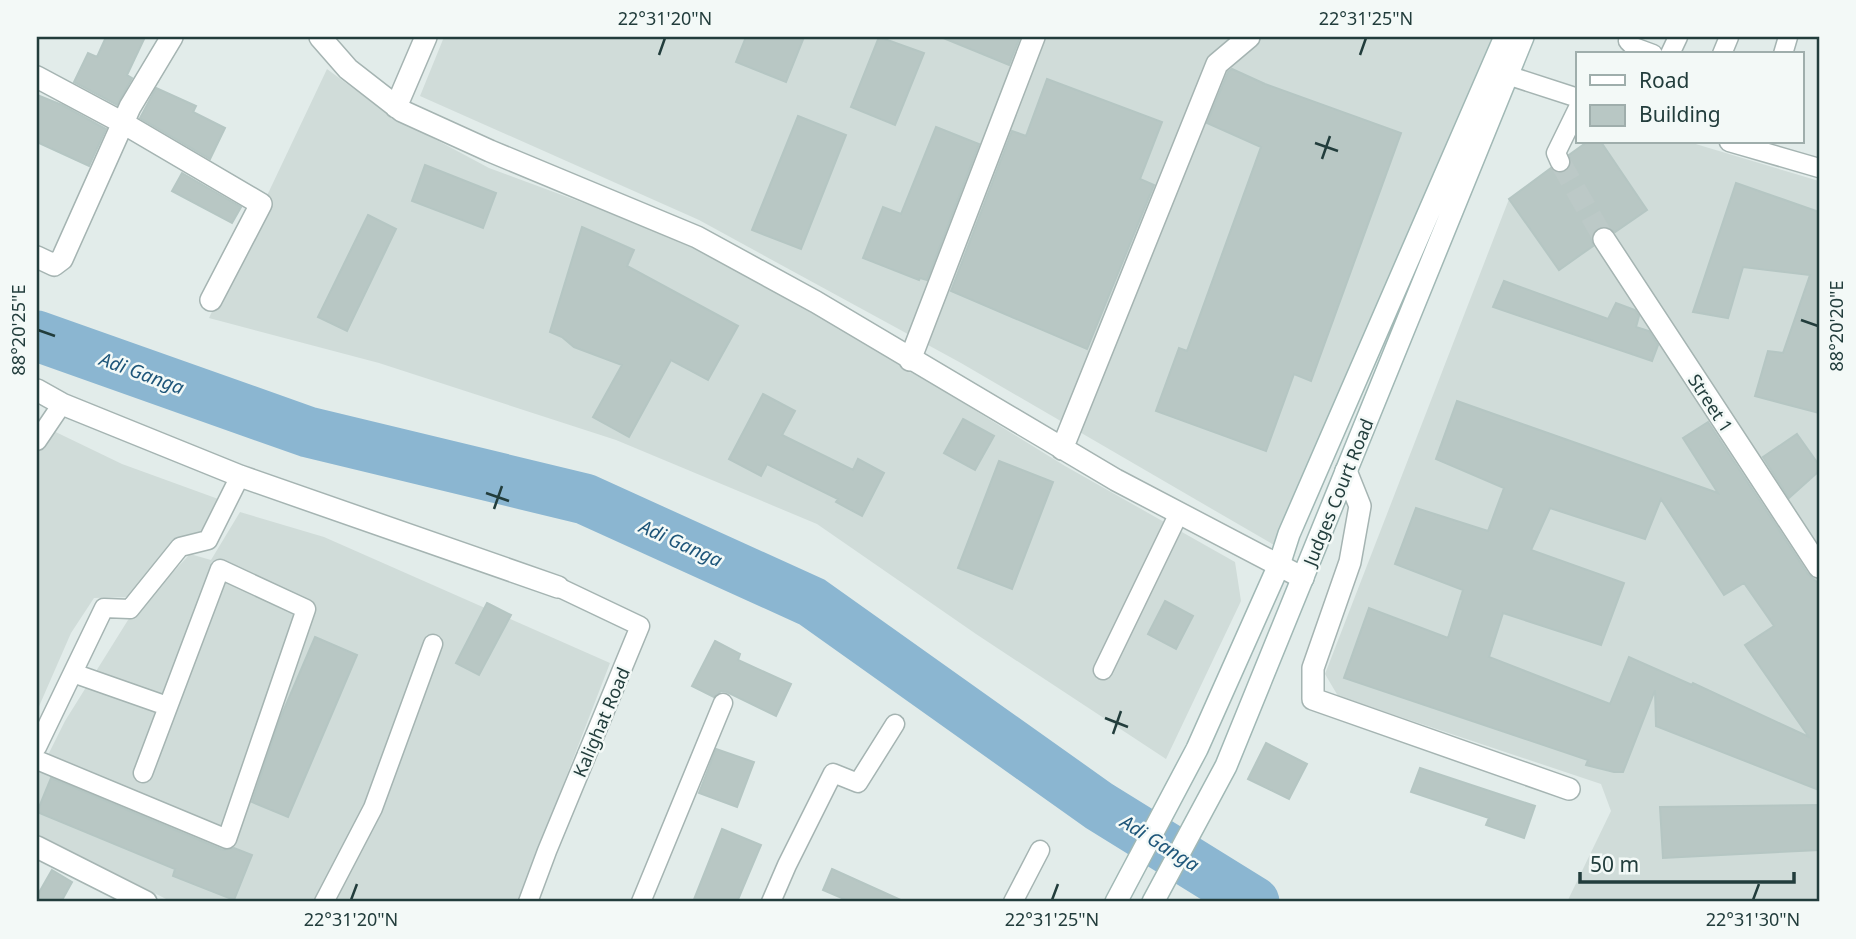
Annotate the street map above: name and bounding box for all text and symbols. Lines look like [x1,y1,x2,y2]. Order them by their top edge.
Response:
text: 22°31'20"N [618,6,712,30]
text: 22°31'25"N [1319,6,1413,30]
legend [1576,52,1804,144]
text: Road [1639,66,1689,94]
text: Building [1639,100,1721,128]
text: 88°20'20"E [1824,281,1848,371]
text: 88°20'25"E [6,285,30,375]
water label: Adi Ganga [94,345,188,400]
street label: Street 1 [1683,369,1739,437]
street label: Judges Court Road [1297,415,1379,571]
water label: Adi Ganga [634,512,727,573]
street label: Kalighat Road [567,663,635,781]
water label: Adi Ganga [1114,808,1204,877]
scale bar [1580,841,1793,885]
text: 50 m [1590,850,1639,878]
text: 22°31'20"N [304,907,398,931]
text: 22°31'25"N [1005,907,1099,931]
text: 22°31'30"N [1706,907,1800,931]

